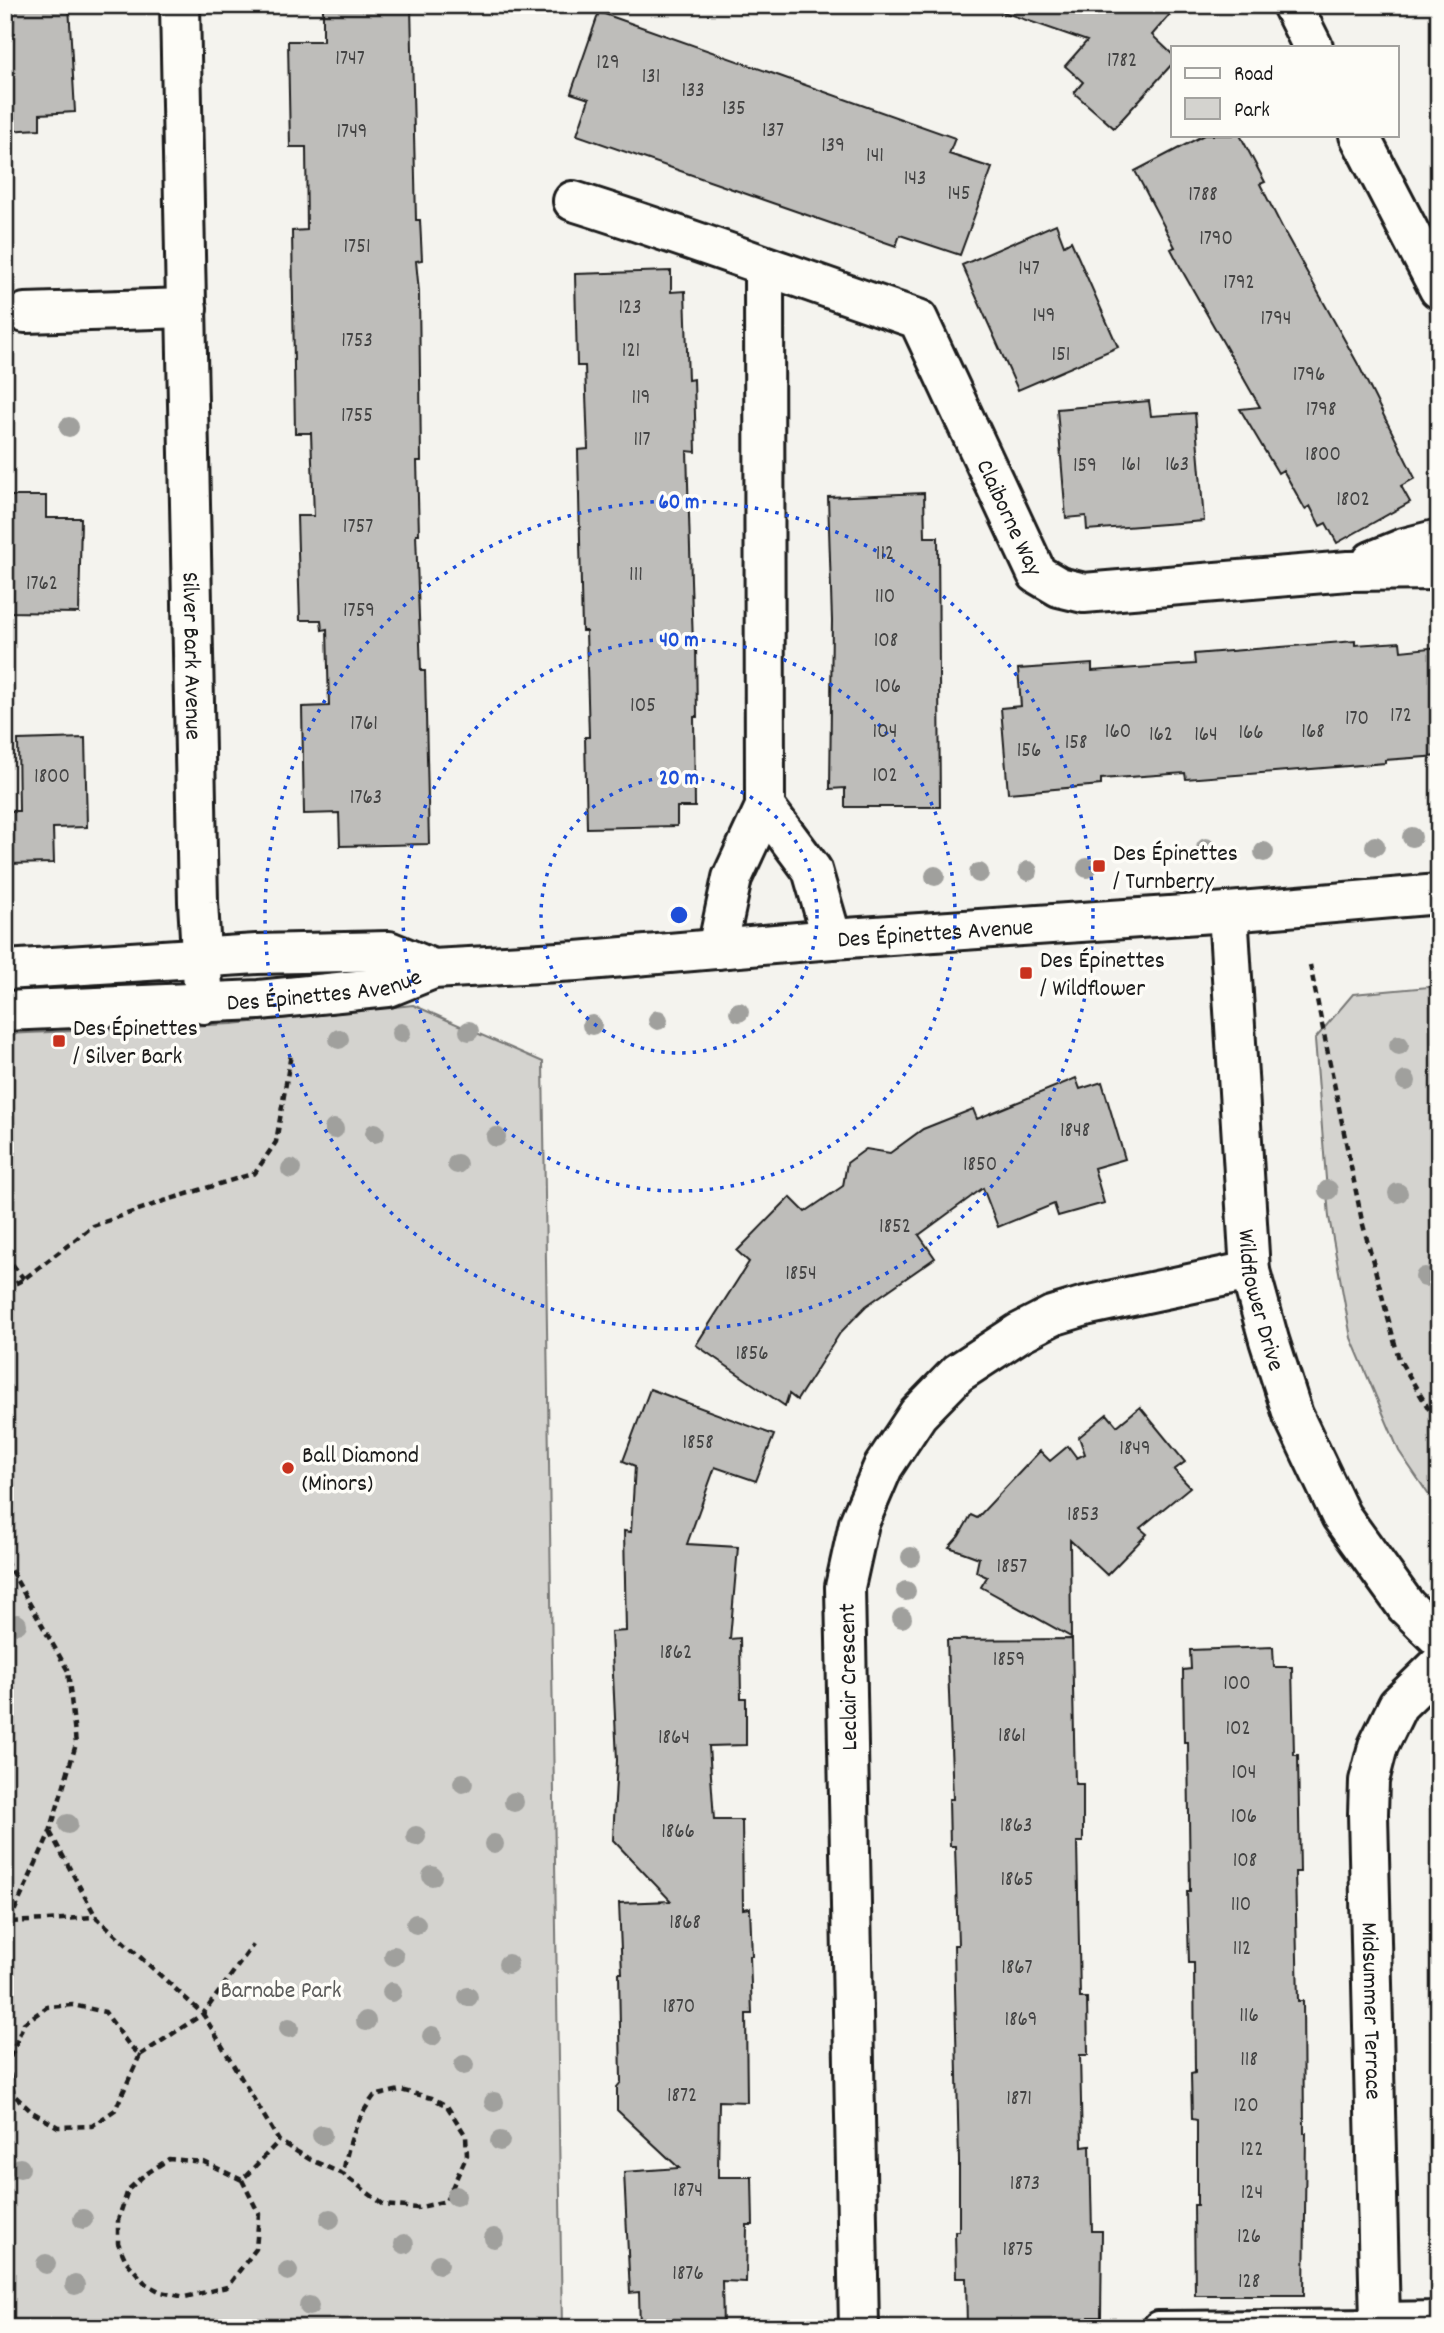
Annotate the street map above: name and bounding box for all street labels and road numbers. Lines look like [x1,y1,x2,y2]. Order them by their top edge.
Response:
street label: Claiborne Way [966,454,1050,583]
street label: Silver Bark Avenue [171,571,209,740]
street label: Des Épinettes Avenue [836,911,1034,959]
street label: Des Épinettes Avenue [226,961,427,1021]
street label: Wildflower Drive [1227,1228,1292,1376]
street label: Leclair Crescent [832,1603,868,1751]
street label: Midsummer Terrace [1351,1922,1389,2100]

